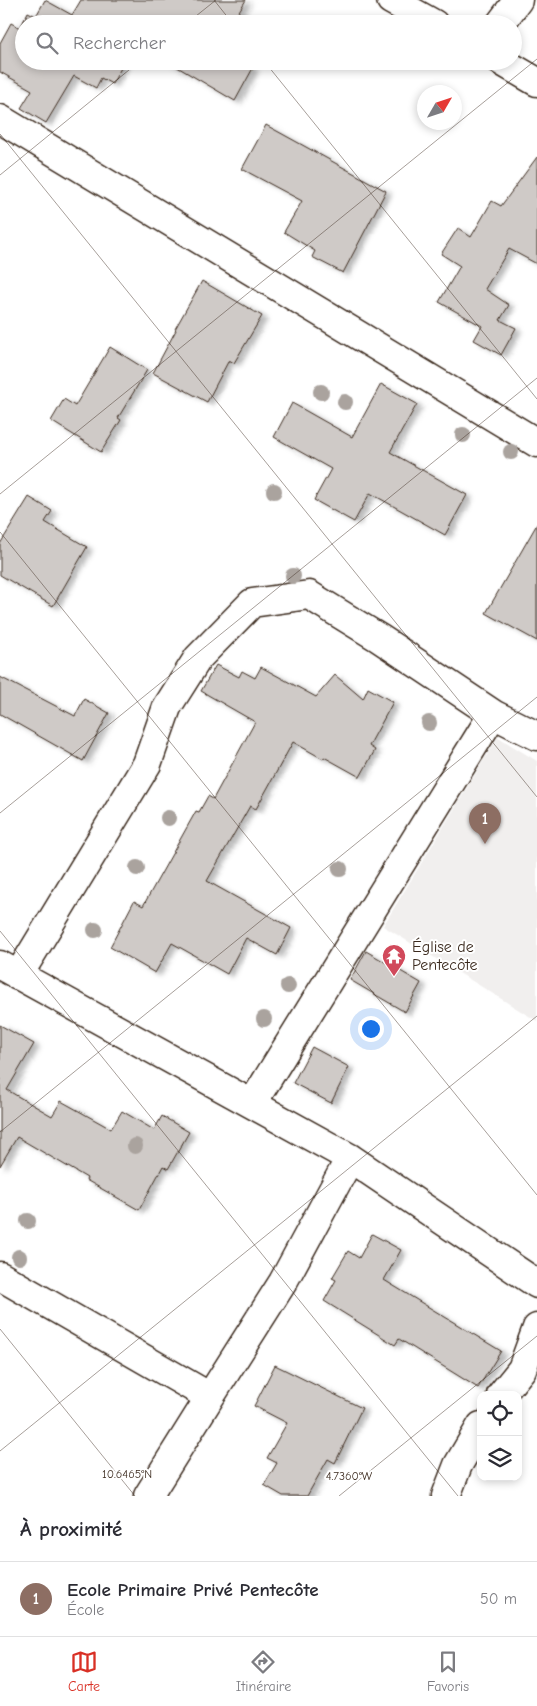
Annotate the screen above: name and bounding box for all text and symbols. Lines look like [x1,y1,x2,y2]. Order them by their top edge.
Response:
search box [15,15,522,70]
icon: search [33,29,61,57]
text: Rechercher [73,32,166,54]
north arrow [417,85,462,130]
pin: 1 [469,803,501,844]
place label: Église de Pentecôte [412,937,477,974]
temple icon: Église de Pentecôte [381,943,407,977]
your location [358,1016,384,1042]
map controls [477,1391,522,1481]
button: locate [477,1391,522,1436]
button: layers [477,1436,522,1481]
text: 10.6465°N [102,1467,152,1481]
text: 4.7360°W [326,1469,373,1483]
text: À proximité [20,1517,122,1541]
text: Ecole Primaire Privé Pentecôte [67,1579,319,1601]
text: 1 [33,1590,39,1608]
text: 50 m [480,1590,517,1608]
text: École [67,1601,104,1619]
tab: Carte [68,1648,100,1695]
tab: Itinéraire [236,1648,291,1695]
tab: Favoris [427,1648,469,1695]

